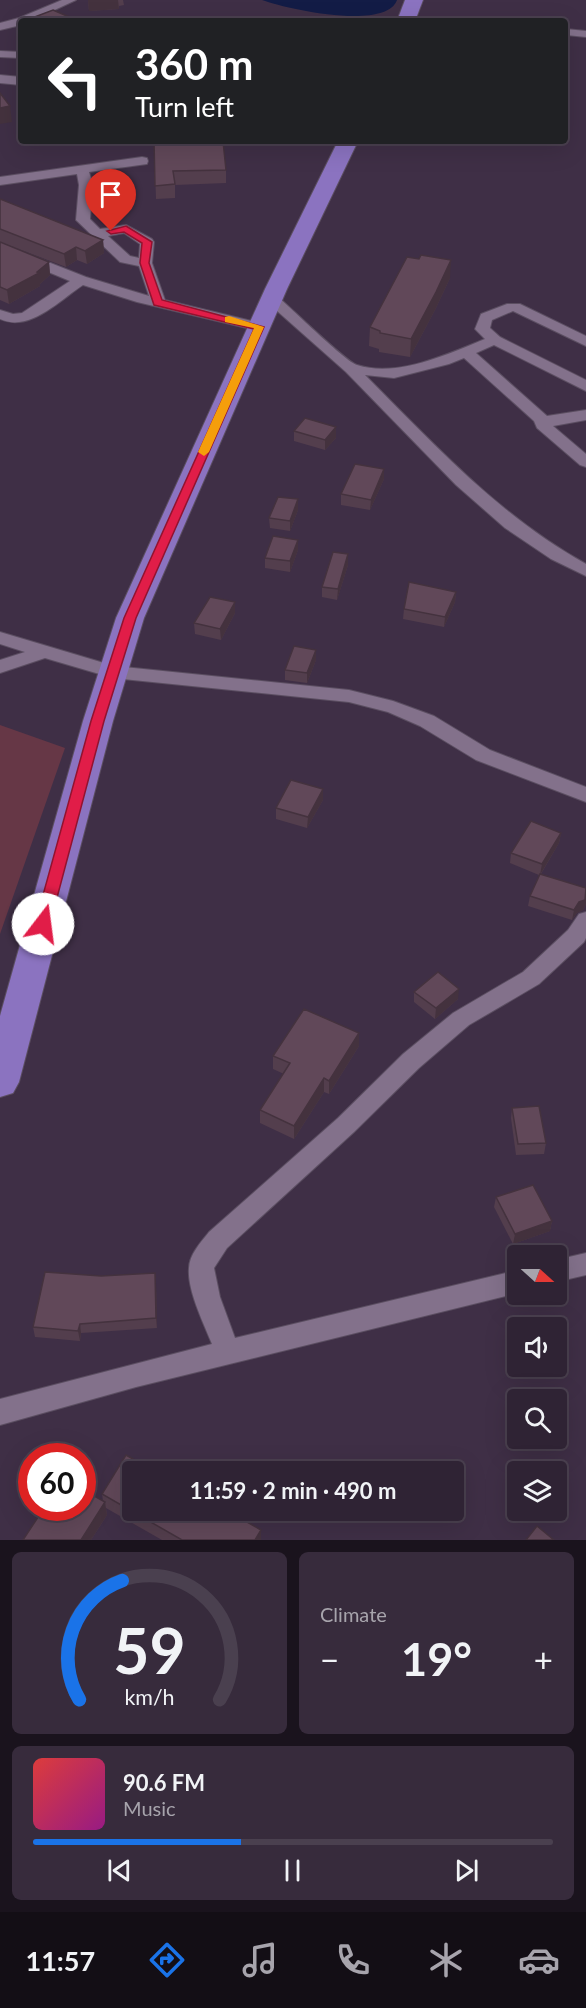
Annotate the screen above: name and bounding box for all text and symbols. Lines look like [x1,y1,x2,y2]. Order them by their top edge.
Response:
text: 360 m [135,39,253,89]
icon: left [36,42,114,120]
text: Turn left [135,90,234,123]
pin [85,169,136,231]
icon: arrive [94,178,127,211]
position arrow [11,892,75,956]
north arrow [507,1245,567,1305]
map controls [507,1245,567,1521]
button: sound [507,1317,567,1377]
button: search [507,1389,567,1449]
speed limit sign: 60 [18,1443,96,1521]
button: layers [507,1461,567,1521]
text: 11:59 · 2 min · 490 m [190,1477,396,1504]
text: Climate [320,1602,387,1626]
text: 59 [113,1612,186,1687]
text: 19° [401,1632,472,1686]
text: − [320,1639,339,1679]
text: + [534,1639,553,1679]
text: km/h [124,1684,175,1710]
text: 90.6 FM [123,1769,205,1796]
text: Music [123,1796,176,1820]
icon: previous [103,1854,136,1887]
icon: pause [276,1854,309,1887]
icon: next [450,1854,483,1887]
icon: directions [146,1939,188,1981]
icon: music [239,1939,281,1981]
icon: phone [332,1939,374,1981]
icon: climate [425,1939,467,1981]
icon: car [518,1939,560,1981]
text: 11:57 [26,1944,95,1977]

